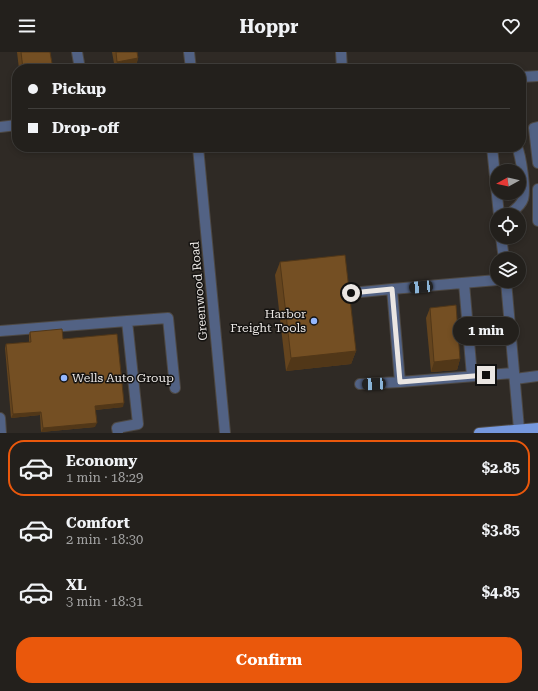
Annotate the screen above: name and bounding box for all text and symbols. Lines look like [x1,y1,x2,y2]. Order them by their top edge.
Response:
icon: menu [16,15,38,37]
icon: heart [500,15,522,37]
text: Hoppr [240,16,298,37]
text: Pickup [52,80,106,98]
text: Drop-off [52,119,119,137]
north arrow [490,164,526,200]
map controls [490,164,526,288]
button: locate [490,208,526,244]
street label: Greenwood Road [188,240,210,341]
button: layers [490,252,526,288]
car [409,280,433,294]
route start [342,284,360,302]
place label: Harbor Freight Tools [230,307,306,335]
marker: Harbor Freight Tools [309,316,319,326]
callout: 1 min [453,317,519,345]
text: 1 min [468,323,504,338]
route end [477,366,495,384]
place label: Wells Auto Group [72,371,174,385]
marker: Wells Auto Group [59,373,69,383]
car [362,377,386,391]
icon: car [18,450,54,486]
text: Economy [66,452,137,470]
text: $2.85 [482,459,520,477]
text: 1 min · 18:29 [66,470,143,485]
icon: car [18,512,54,548]
text: Comfort [66,514,130,532]
text: $3.85 [482,521,520,539]
text: 2 min · 18:30 [66,532,143,547]
icon: car [18,574,54,610]
text: XL [66,576,87,594]
text: $4.85 [482,583,520,601]
text: 3 min · 18:31 [66,594,143,609]
button: Confirm [16,637,522,683]

